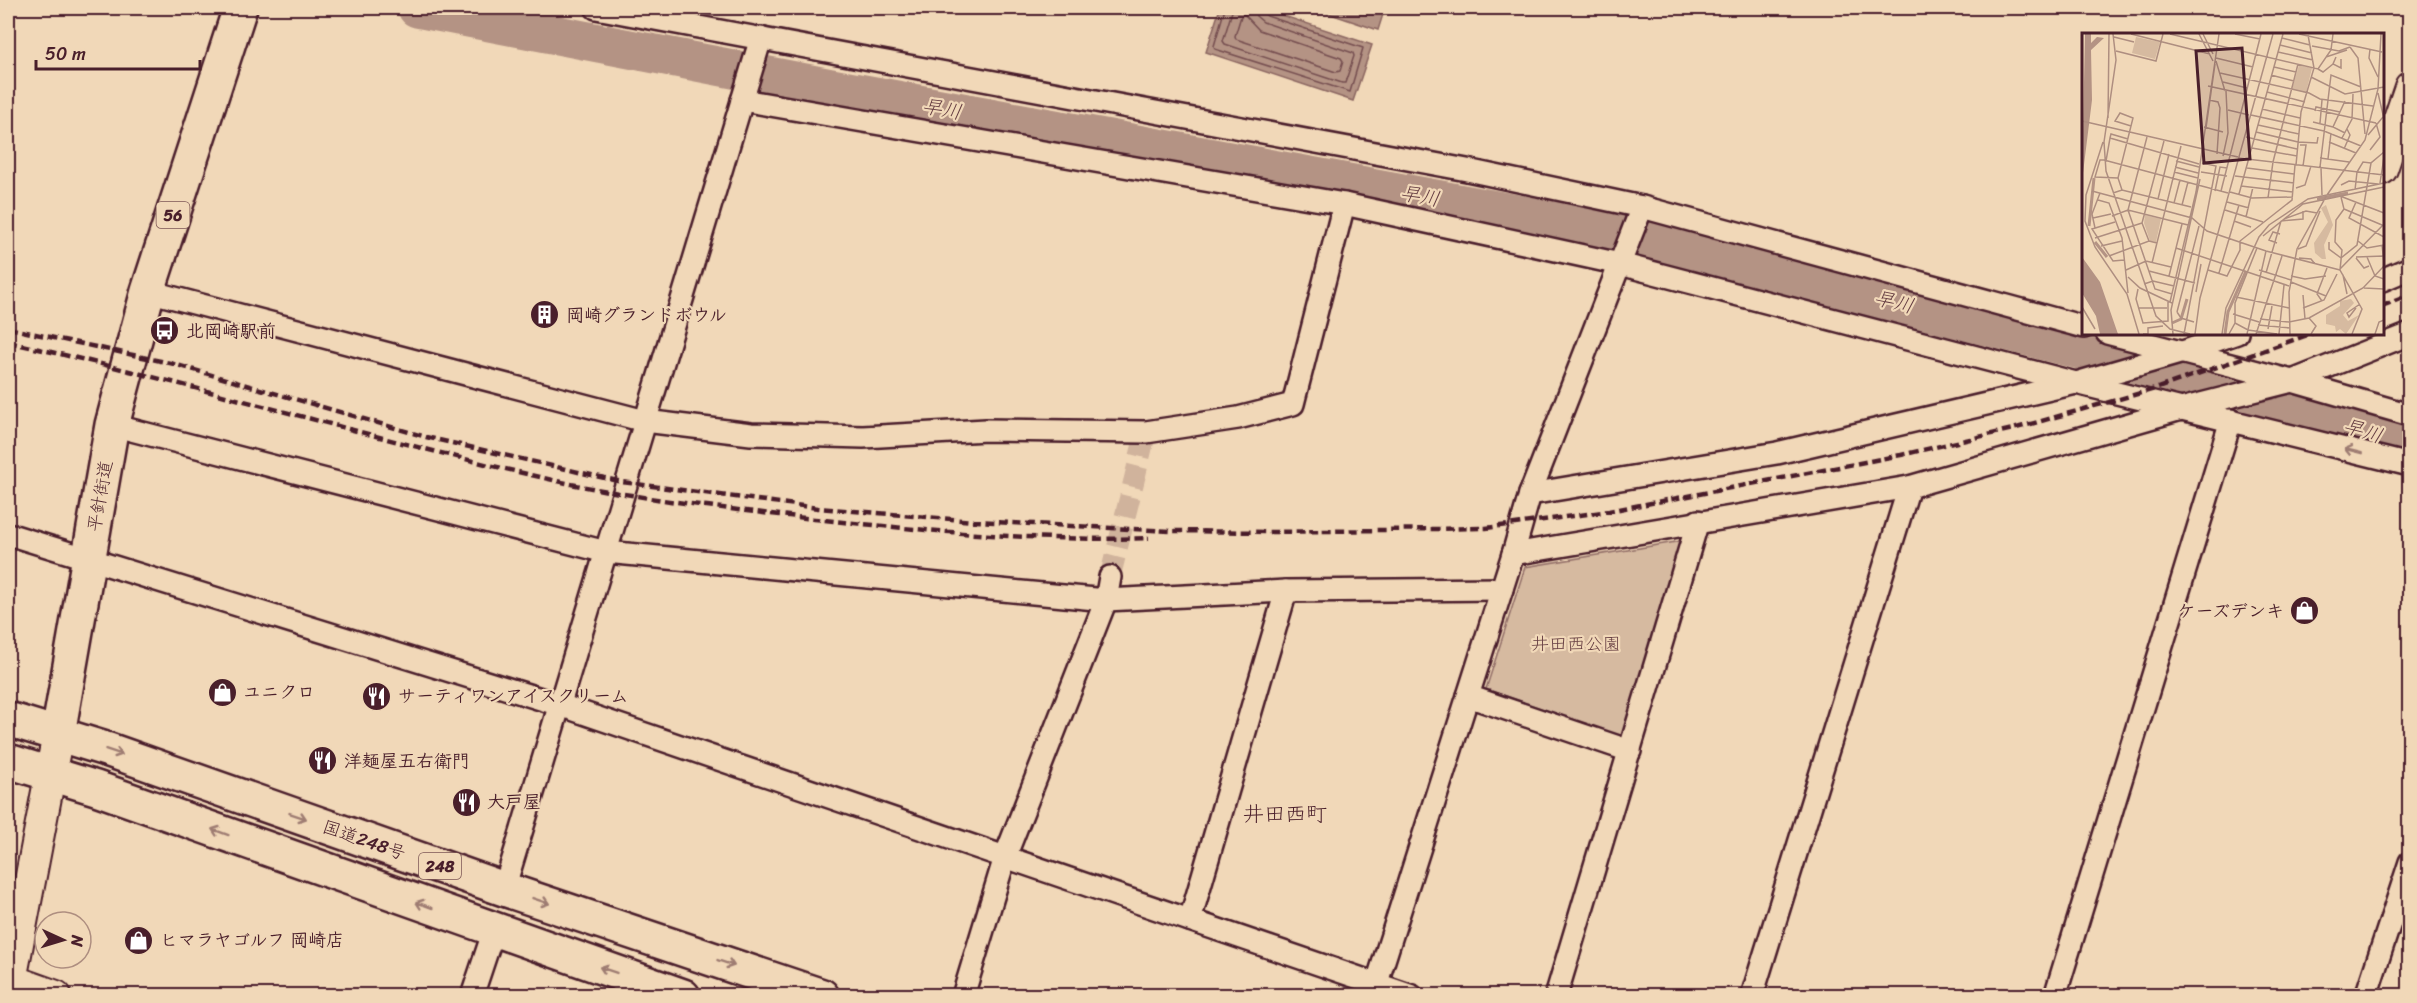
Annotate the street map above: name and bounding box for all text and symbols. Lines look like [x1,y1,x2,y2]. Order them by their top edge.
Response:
scale bar [36,33,200,71]
inset map [2082,33,2384,334]
text: 50 m [45,38,86,70]
water label: 早川 [919,88,965,130]
water label: 早川 [1397,175,1443,217]
road number: 56 [156,202,190,228]
water label: 早川 [1870,280,1918,324]
building icon: 岡崎グランドボウル [529,299,561,331]
place label: 岡崎グランドボウル [566,299,727,331]
bus stop icon: 北岡崎駅前 [149,315,181,347]
place label: 北岡崎駅前 [186,315,276,347]
water label: 早川 [2339,408,2387,454]
one-way arrow [2344,444,2363,456]
street label: 平針街道 [78,458,122,534]
place label: ケーズデンキ [2177,595,2284,627]
shop icon: ケーズデンキ [2289,595,2321,627]
park label: 井田西公園 [1531,628,1621,660]
shop icon: ユニクロ [206,676,238,708]
place label: ユニクロ [243,676,315,708]
restaurant icon: サーティワンアイスクリーム [361,680,393,712]
place label: サーティワンアイスクリーム [398,680,628,712]
restaurant icon: 洋麺屋五右衛門 [307,745,339,777]
place label: 洋麺屋五右衛門 [344,745,470,777]
one-way arrow [104,747,123,758]
restaurant icon: 大戸屋 [450,786,482,818]
place label: 大戸屋 [487,786,541,818]
district label: 井田西町 [1243,795,1327,833]
street label: 国道248号 [318,811,410,869]
one-way arrow [288,812,307,823]
one-way arrow [211,826,230,837]
road number: 248 [419,853,461,879]
one-way arrow [531,897,550,908]
one-way arrow [415,899,433,910]
north arrow [33,910,93,970]
shop icon: ヒマラヤゴルフ 岡崎店 [123,924,155,956]
place label: ヒマラヤゴルフ 岡崎店 [160,924,344,956]
text: N [63,933,92,948]
one-way arrow [716,959,735,970]
one-way arrow [599,963,618,974]

